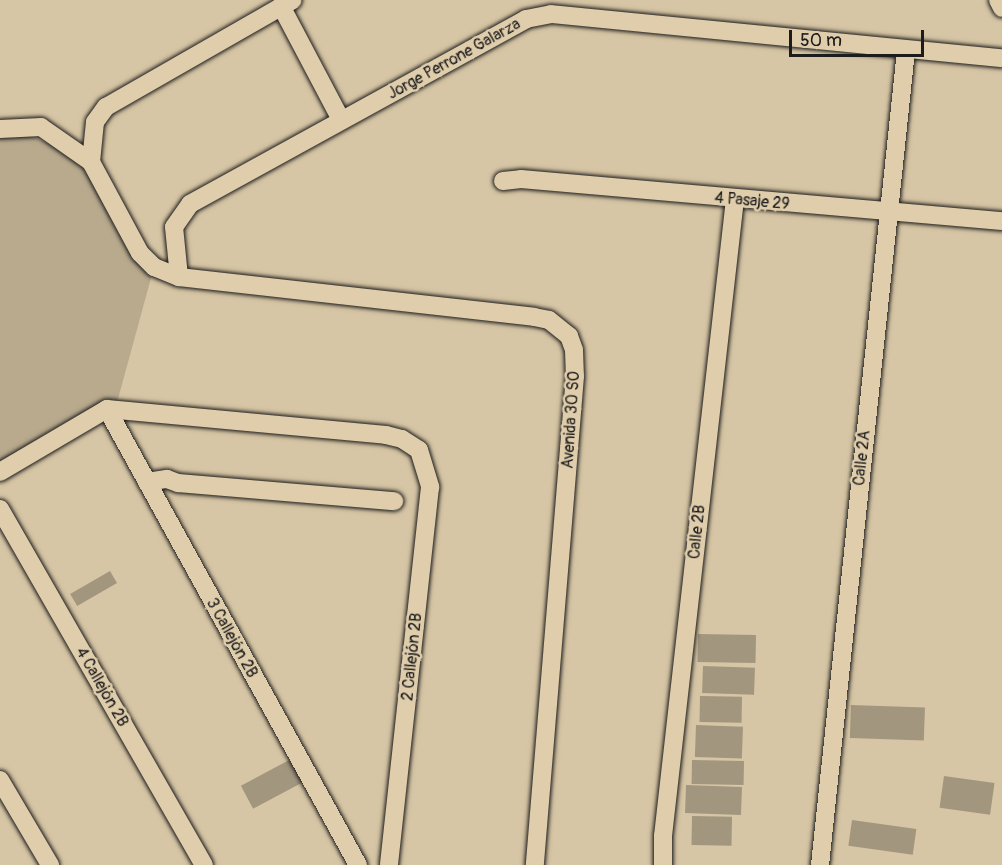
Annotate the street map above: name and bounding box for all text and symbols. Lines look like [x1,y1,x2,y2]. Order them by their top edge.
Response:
street label: Jorge Perrone Galarza [384,15,524,103]
scale bar [792,18,927,56]
text: 50 m [800,29,842,52]
street label: 4 Pasaje 29 [714,188,790,214]
street label: Avenida 30 SO [558,371,584,469]
street label: Calle 2A [850,429,874,487]
street label: Calle 2B [685,504,709,560]
street label: 3 Callejón 2B [202,595,262,681]
street label: 2 Callejón 2B [398,612,426,702]
street label: 4 Callejón 2B [72,644,132,730]

